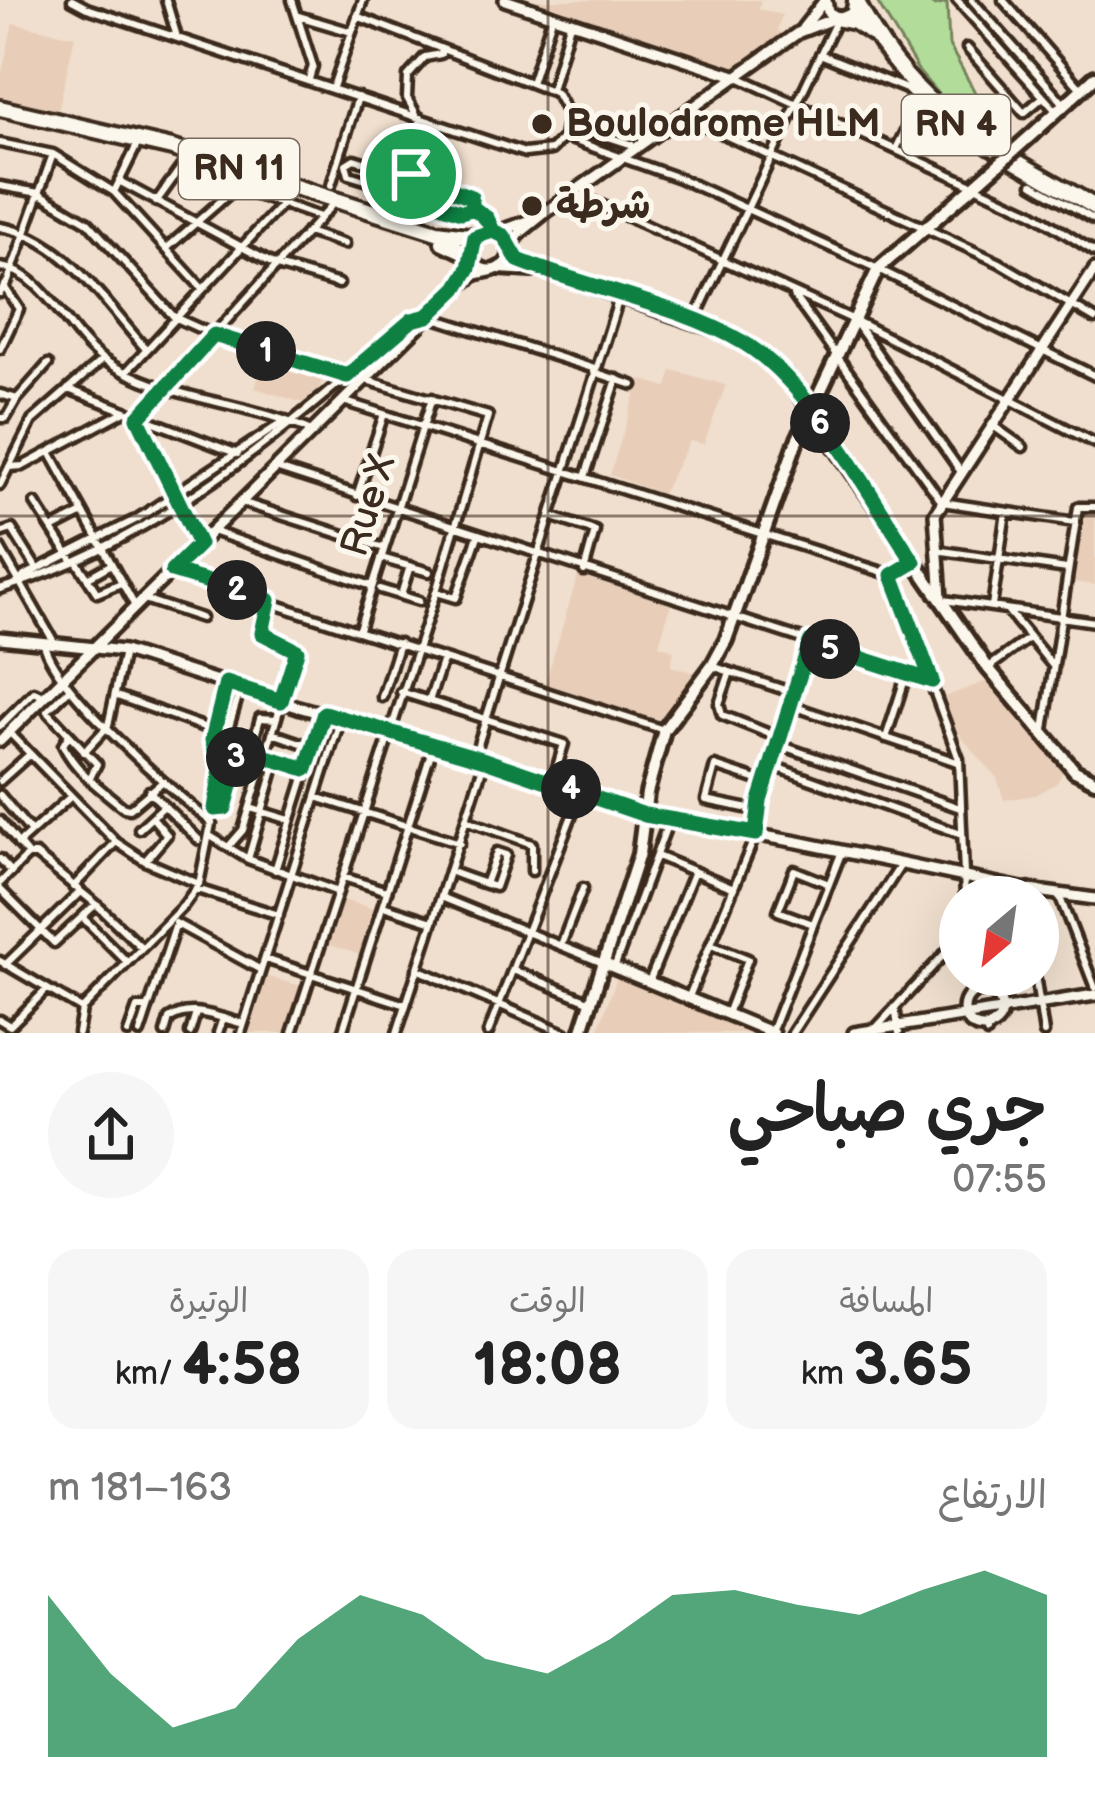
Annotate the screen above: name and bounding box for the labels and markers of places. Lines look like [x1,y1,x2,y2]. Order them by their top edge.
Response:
place label: Boulodrome HLM [566,101,880,148]
marker: Boulodrome HLM [529,111,555,137]
pin [360,123,462,225]
place label: شرطة [556,183,651,230]
marker: شرطة [519,193,545,219]
pin: 1 [236,321,296,381]
pin: 6 [790,393,850,453]
pin: 2 [207,560,267,620]
pin: 5 [800,619,860,679]
pin: 3 [206,727,266,787]
pin: 4 [541,759,601,819]

